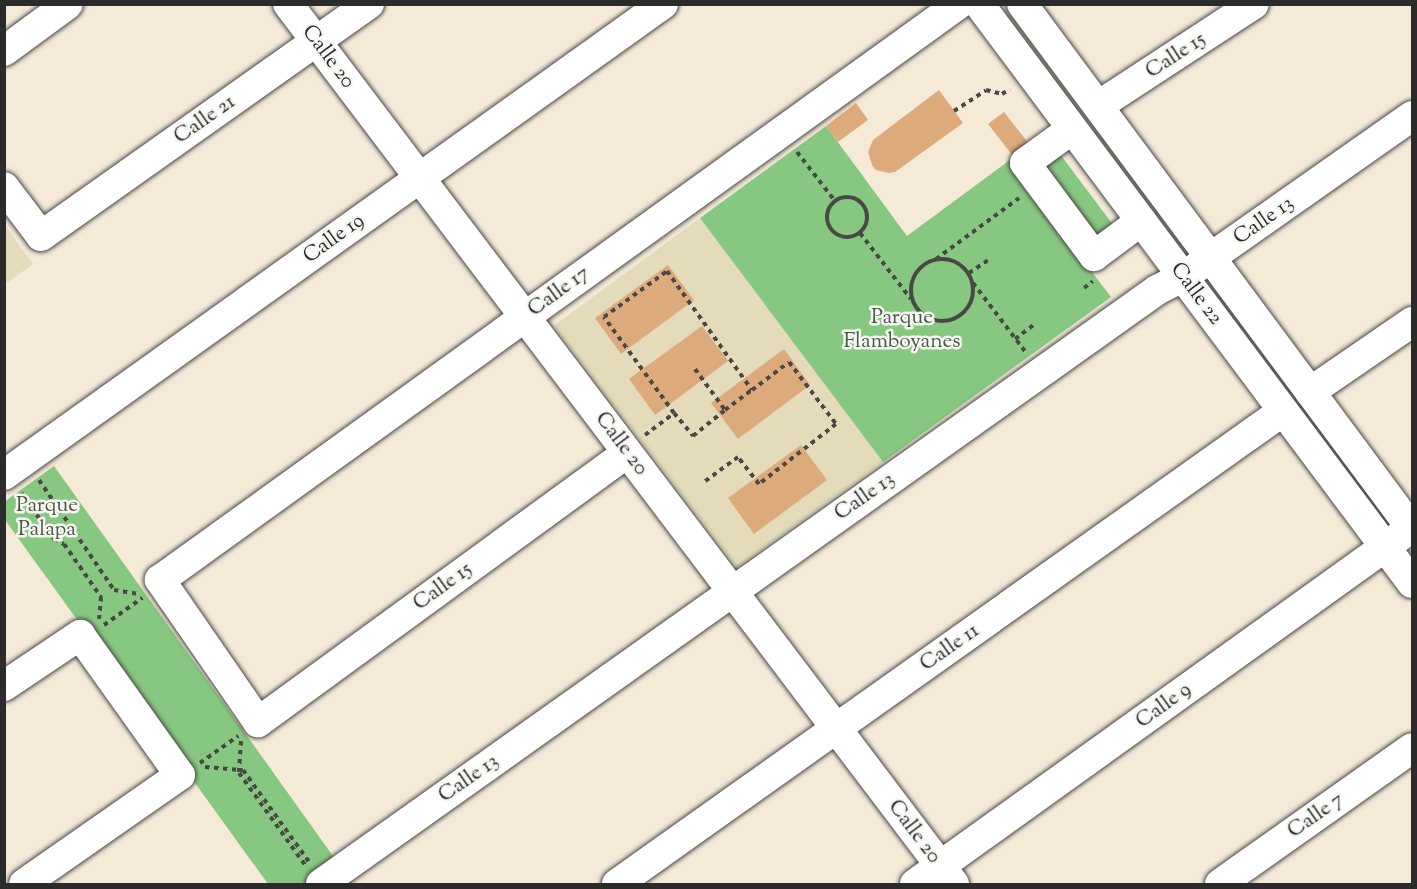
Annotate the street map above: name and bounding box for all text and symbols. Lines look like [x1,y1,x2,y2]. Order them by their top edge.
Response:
street label: Calle 20 [296,20,360,94]
street label: Calle 15 [1141,27,1211,85]
street label: Calle 21 [169,90,241,150]
street label: Calle 13 [1229,191,1299,251]
street label: Calle 19 [299,208,369,270]
street label: Calle 22 [1164,258,1228,330]
street label: Calle 17 [523,261,595,323]
park label: Parque Flamboyanes [843,305,961,355]
street label: Calle 20 [589,407,653,481]
street label: Calle 13 [830,467,900,527]
park label: Parque Palapa [16,493,78,543]
street label: Calle 15 [409,557,477,617]
street label: Calle 11 [916,619,984,677]
street label: Calle 9 [1131,678,1197,734]
street label: Calle 13 [434,749,504,809]
street label: Calle 7 [1283,788,1349,844]
street label: Calle 20 [882,795,946,869]

